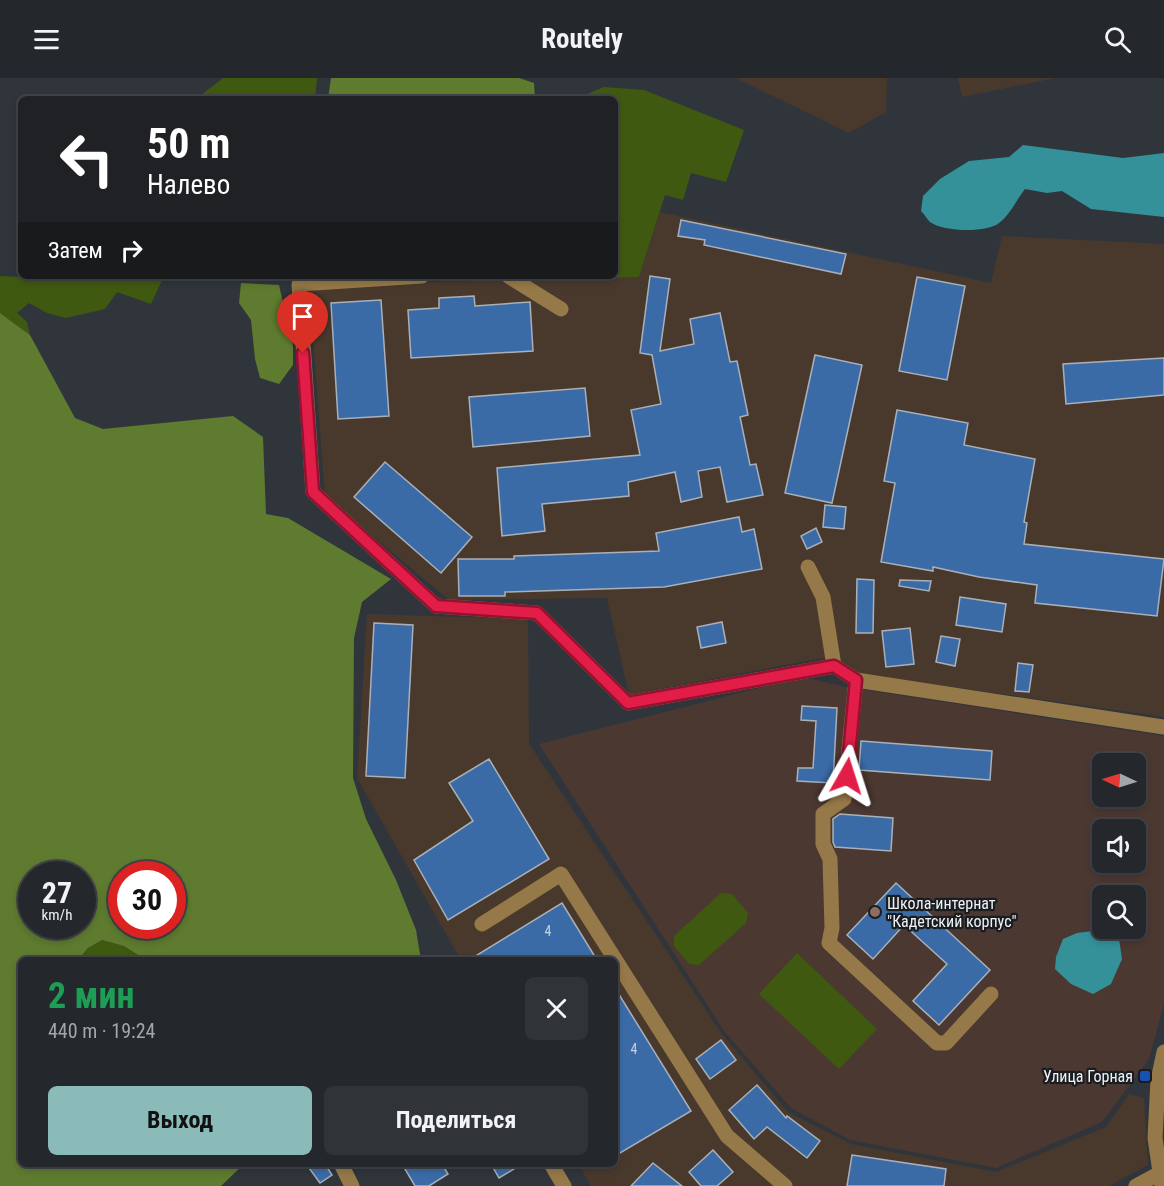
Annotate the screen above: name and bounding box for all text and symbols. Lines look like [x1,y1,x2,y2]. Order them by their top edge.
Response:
icon: menu [30,23,63,56]
text: Routely [541,23,623,55]
icon: search [1101,23,1134,56]
text: 50 m [147,119,230,168]
icon: left [48,120,126,198]
text: Налево [147,169,230,201]
icon: right [115,234,148,267]
text: Затем [48,238,103,263]
pin [277,291,328,353]
icon: arrive [286,300,319,333]
position arrow [815,744,879,808]
north arrow [1092,753,1146,807]
map controls [1092,753,1146,939]
button: sound [1092,819,1146,873]
speed limit sign: 30 [108,861,186,939]
text: 27 [42,875,72,910]
button: search [1092,885,1146,939]
place label: Школа-интернат "Кадетский корпус" [887,894,1017,931]
marker: Школа-интернат "Кадетский корпус" [868,905,882,919]
text: km/h [42,906,72,924]
house number: 4 [545,923,552,939]
text: 2 мин [48,975,134,1017]
button: close [525,977,588,1040]
text: 440 m · 19:24 [48,1019,155,1043]
house number: 4 [631,1041,638,1057]
place label: Улица Горная [1043,1067,1133,1086]
marker: Улица Горная [1138,1069,1152,1083]
button: Выход [48,1086,312,1155]
button: Поделиться [324,1086,588,1155]

